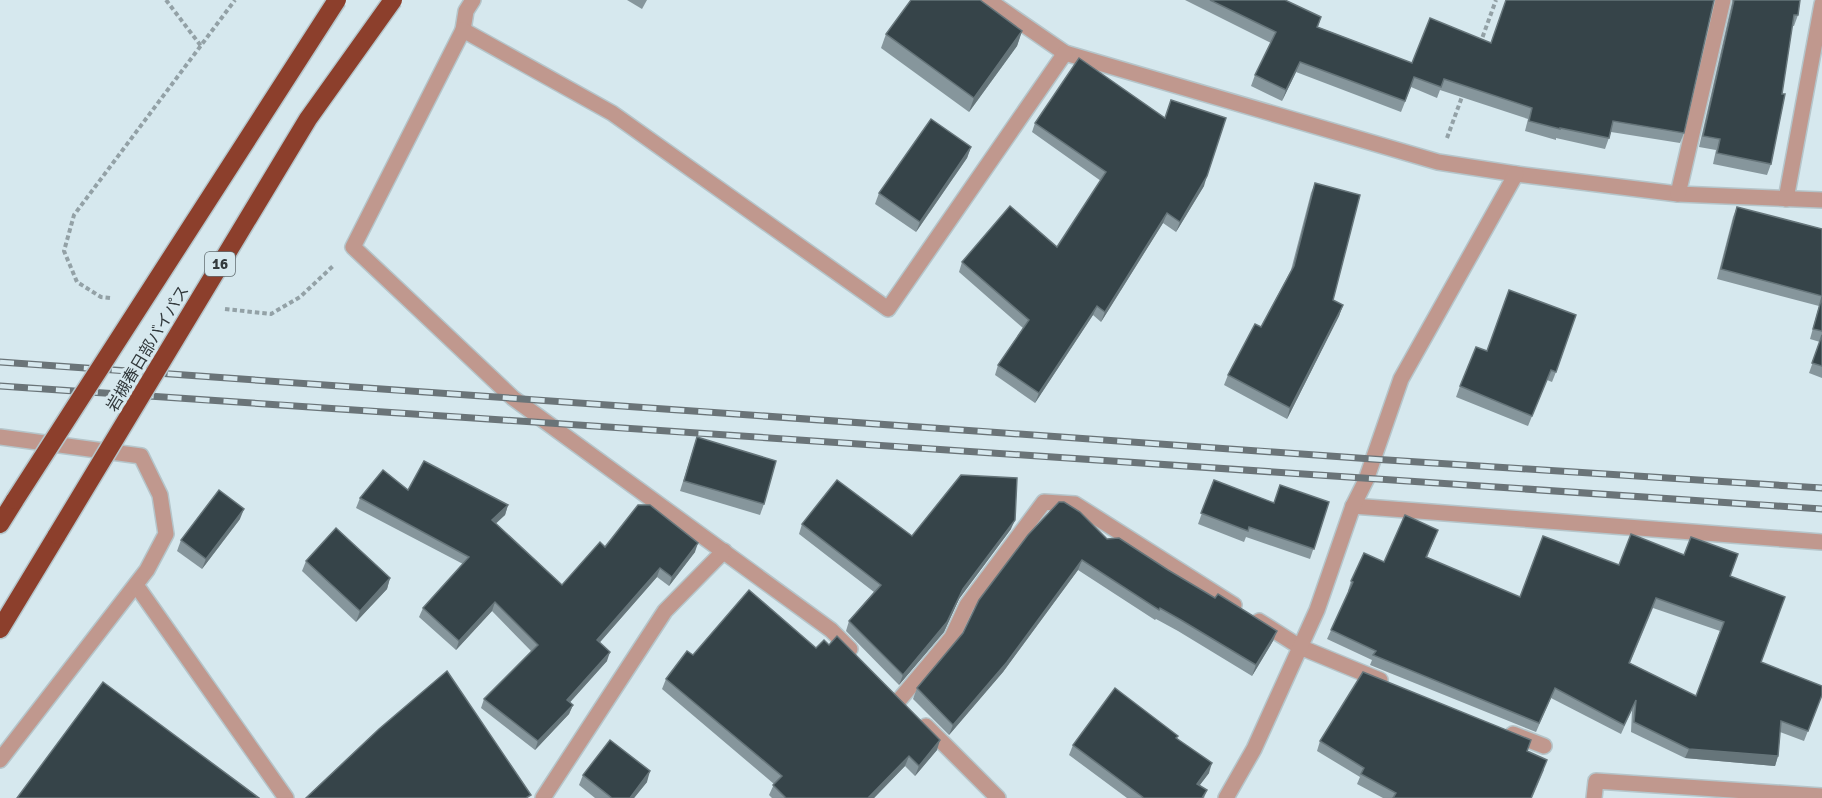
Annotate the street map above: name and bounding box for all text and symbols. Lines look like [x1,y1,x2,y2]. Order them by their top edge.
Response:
road number: 16 [205,252,235,276]
street label: 岩槻春日部バイパス [102,282,193,415]

